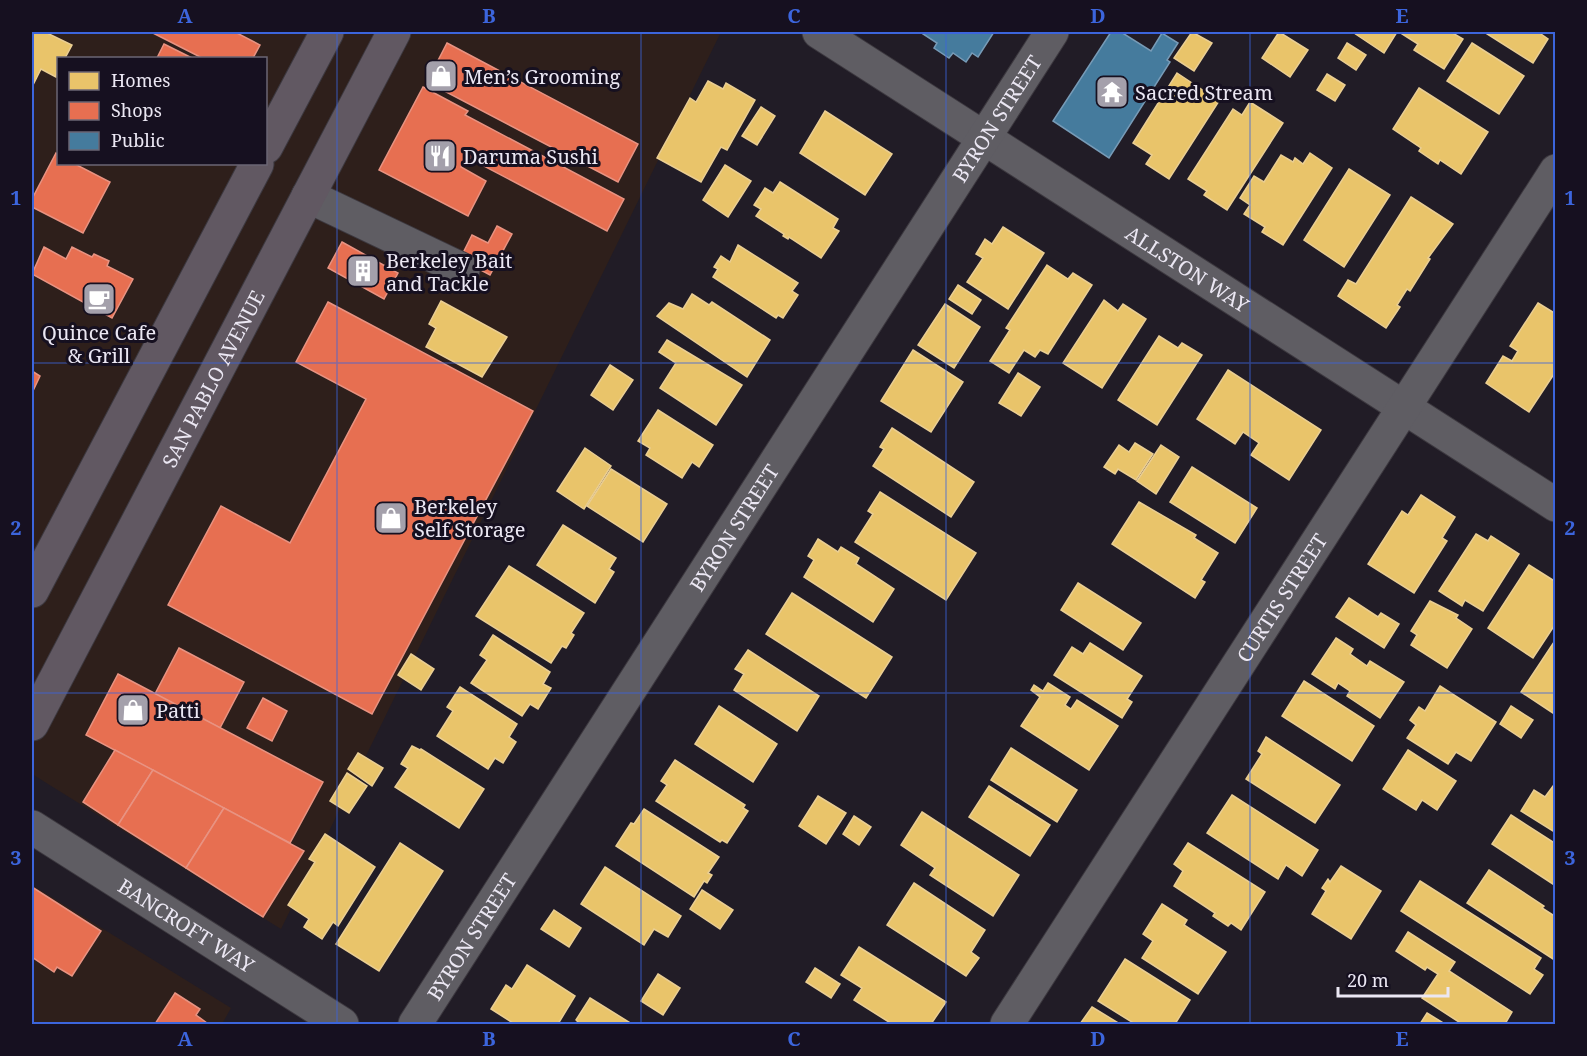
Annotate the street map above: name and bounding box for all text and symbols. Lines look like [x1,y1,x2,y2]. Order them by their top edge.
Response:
text: A [177,2,193,29]
text: B [482,2,496,29]
text: C [787,2,801,29]
text: D [1090,2,1106,29]
text: E [1395,2,1409,29]
street label: BYRON STREET [946,50,1047,187]
legend [57,57,267,165]
shop icon: Men’s Grooming [423,58,459,94]
place label: Men’s Grooming [464,63,621,90]
text: Homes [111,68,170,92]
temple icon: Sacred Stream [1094,74,1130,110]
place label: Sacred Stream [1135,79,1273,106]
text: Shops [111,98,162,122]
text: Public [111,128,165,152]
restaurant icon: Daruma Sushi [422,138,458,174]
place label: Daruma Sushi [463,143,599,170]
text: 1 [10,184,22,211]
text: 1 [1564,184,1576,211]
street label: ALLSTON WAY [1121,219,1255,318]
place label: Berkeley Bait and Tackle [386,247,512,297]
building icon: Berkeley Bait and Tackle [345,253,381,289]
cafe icon: Quince Cafe & Grill [81,281,117,317]
street label: SAN PABLO AVENUE [155,285,270,472]
place label: Quince Cafe & Grill [42,319,156,369]
street label: BYRON STREET [683,459,785,596]
place label: Berkeley Self Storage [414,493,526,543]
shop icon: Berkeley Self Storage [373,500,409,536]
text: 2 [10,514,22,541]
text: 2 [1564,514,1576,541]
street label: CURTIS STREET [1230,528,1333,667]
shop icon: Patti [115,692,151,728]
place label: Patti [156,697,200,724]
text: 3 [10,844,22,871]
text: 3 [1564,844,1576,871]
street label: BYRON STREET [420,868,522,1005]
street label: BANCROFT WAY [113,872,260,979]
scale bar [1338,960,1448,998]
text: 20 m [1347,968,1389,992]
text: A [177,1025,193,1052]
text: B [482,1025,496,1052]
text: C [787,1025,801,1052]
text: D [1090,1025,1106,1052]
text: E [1395,1025,1409,1052]

